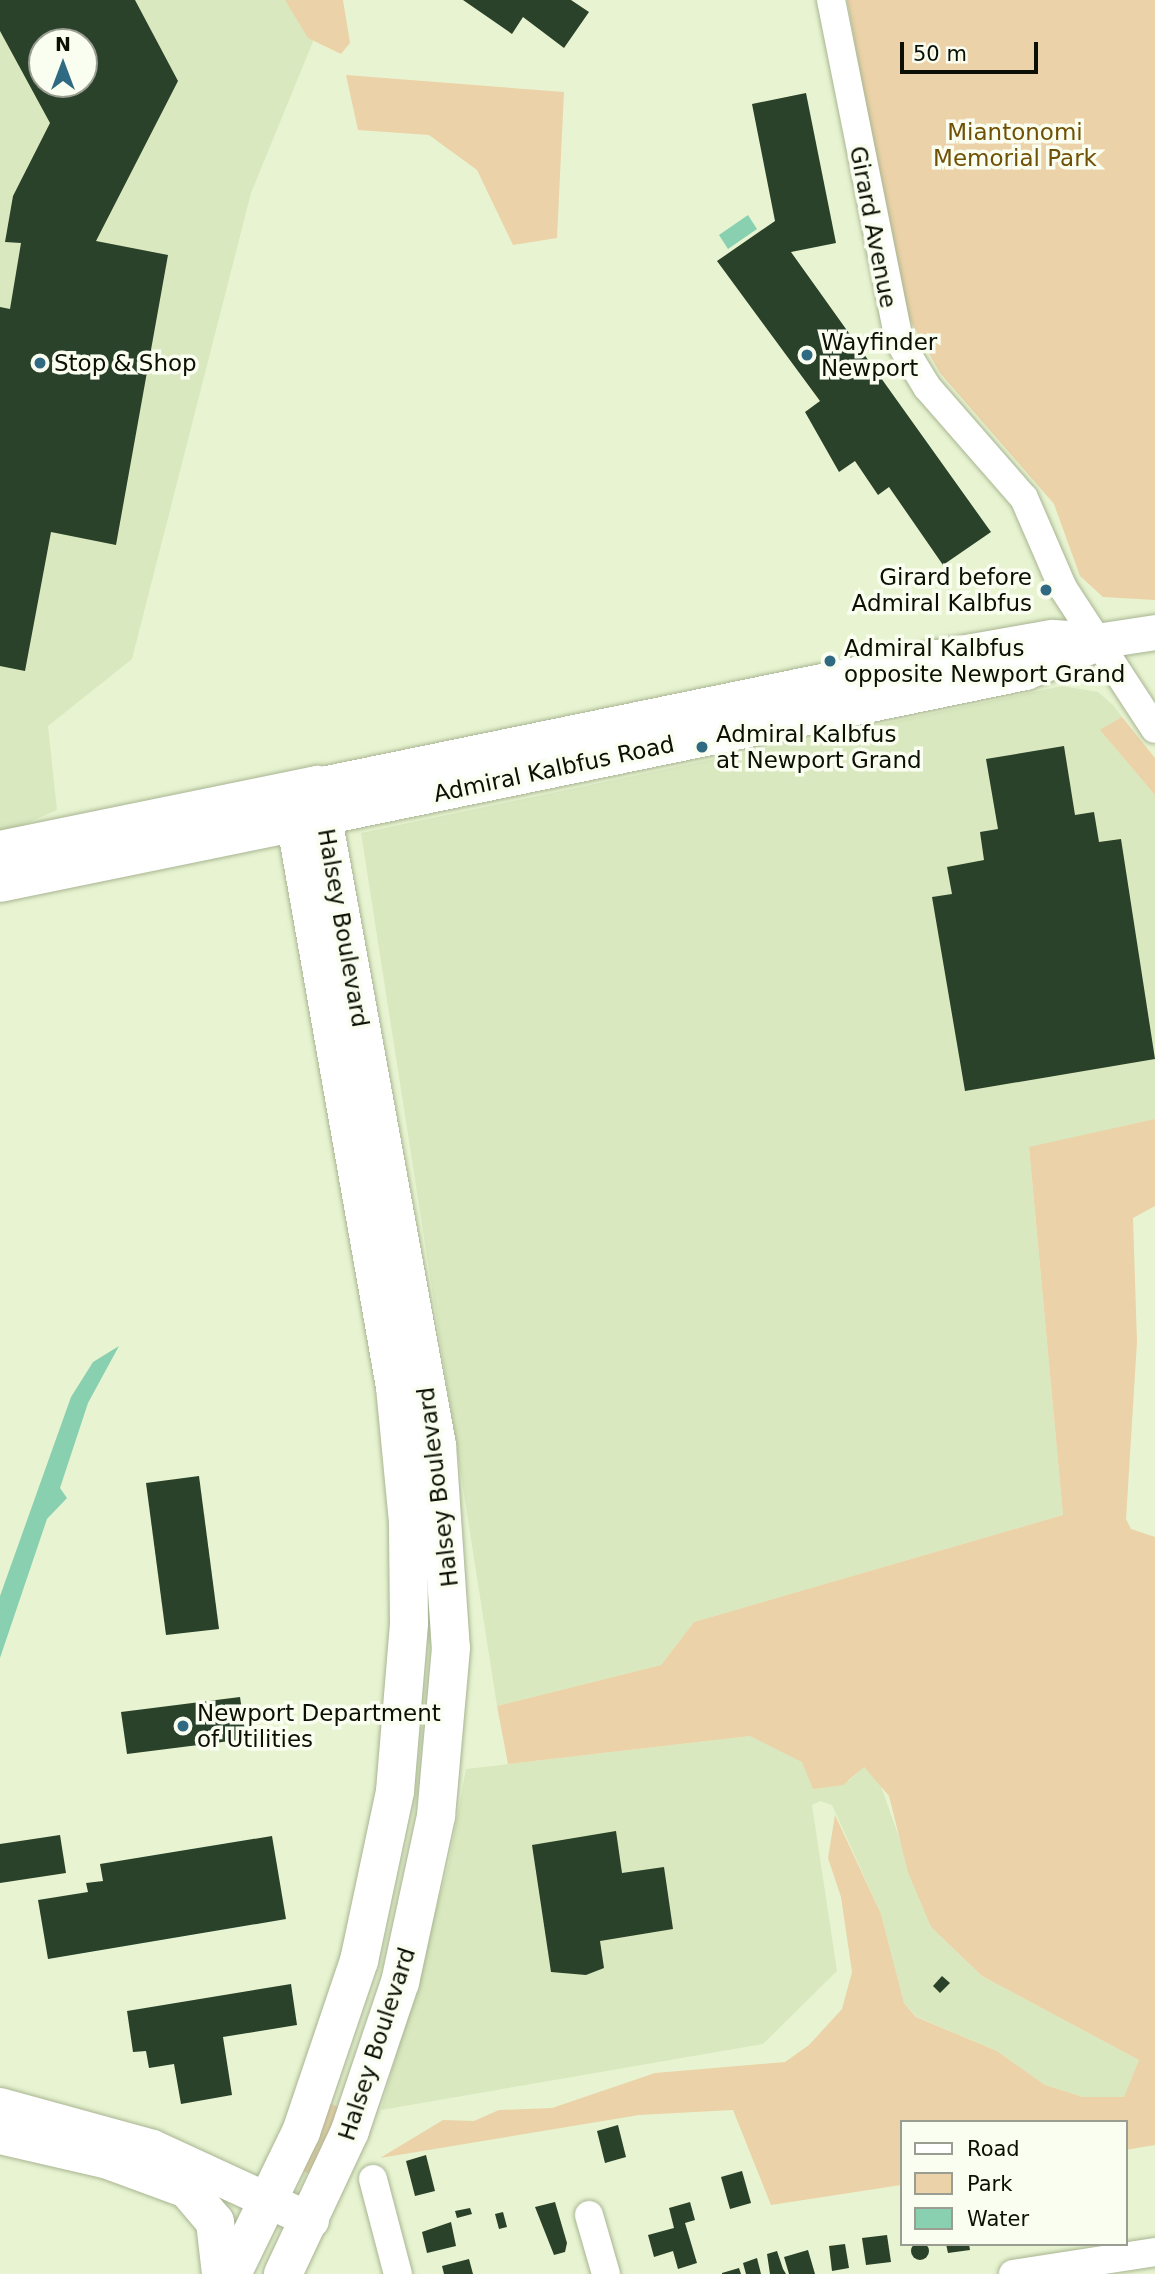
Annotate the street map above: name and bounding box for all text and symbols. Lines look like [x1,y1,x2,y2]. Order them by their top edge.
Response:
north arrow [28,28,98,98]
scale bar [903,28,1041,72]
text: N [55,33,71,55]
text: 50 m [913,42,967,66]
park label: Miantonomi Memorial Park [933,118,1097,172]
street label: Girard Avenue [844,144,902,310]
place label: Wayfinder Newport [821,328,937,382]
marker: Wayfinder Newport [799,347,815,363]
place label: Stop & Shop [54,349,197,377]
marker: Stop & Shop [32,355,48,371]
place label: Girard before Admiral Kalbfus [852,563,1032,617]
marker: Girard before Admiral Kalbfus [1038,582,1054,598]
place label: Admiral Kalbfus opposite Newport Grand [844,634,1125,688]
marker: Admiral Kalbfus opposite Newport Grand [822,653,838,669]
place label: Admiral Kalbfus at Newport Grand [716,720,922,774]
street label: Admiral Kalbfus Road [431,730,677,808]
marker: Admiral Kalbfus at Newport Grand [694,739,710,755]
street label: Halsey Boulevard [312,827,374,1029]
street label: Halsey Boulevard [412,1385,464,1589]
place label: Newport Department of Utilities [197,1699,441,1753]
marker: Newport Department of Utilities [175,1718,191,1734]
street label: Halsey Boulevard [333,1944,421,2144]
legend [900,2120,1127,2246]
text: Road [967,2137,1020,2161]
text: Park [967,2172,1012,2196]
text: Water [967,2207,1029,2231]

